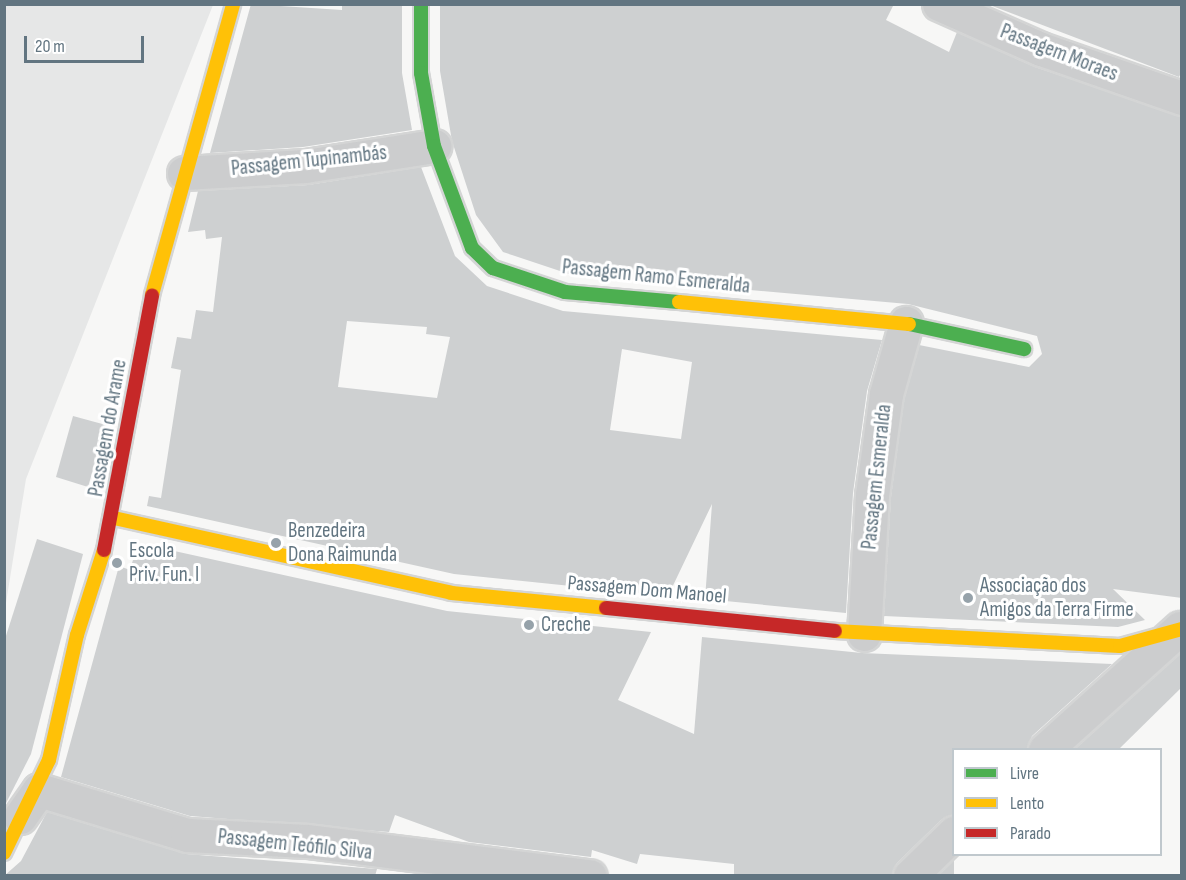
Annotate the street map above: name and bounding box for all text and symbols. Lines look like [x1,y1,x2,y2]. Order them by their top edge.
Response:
street label: Passagem Moraes [997,19,1121,87]
scale bar [27,24,147,62]
text: 20 m [35,36,65,57]
street label: Passagem Tupinambás [230,140,388,182]
street label: Passagem Ramo Esmeralda [561,255,751,299]
street label: Passagem do Arame [84,357,132,499]
street label: Passagem Esmeralda [857,403,897,551]
place label: Benzedeira Dona Raimunda [288,518,397,568]
marker: Benzedeira Dona Raimunda [269,536,283,550]
place label: Escola Priv. Fun. I [129,538,199,588]
marker: Escola Priv. Fun. I [110,556,124,570]
street label: Passagem Dom Manoel [566,570,728,610]
place label: Associação dos Amigos da Terra Firme [980,573,1134,623]
marker: Associação dos Amigos da Terra Firme [961,591,975,605]
place label: Creche [541,612,591,638]
marker: Creche [522,618,536,632]
legend [952,748,1162,856]
text: Livre [1010,763,1039,784]
text: Lento [1010,793,1044,814]
text: Parado [1010,823,1051,844]
street label: Passagem Teófilo Silva [217,824,373,866]

